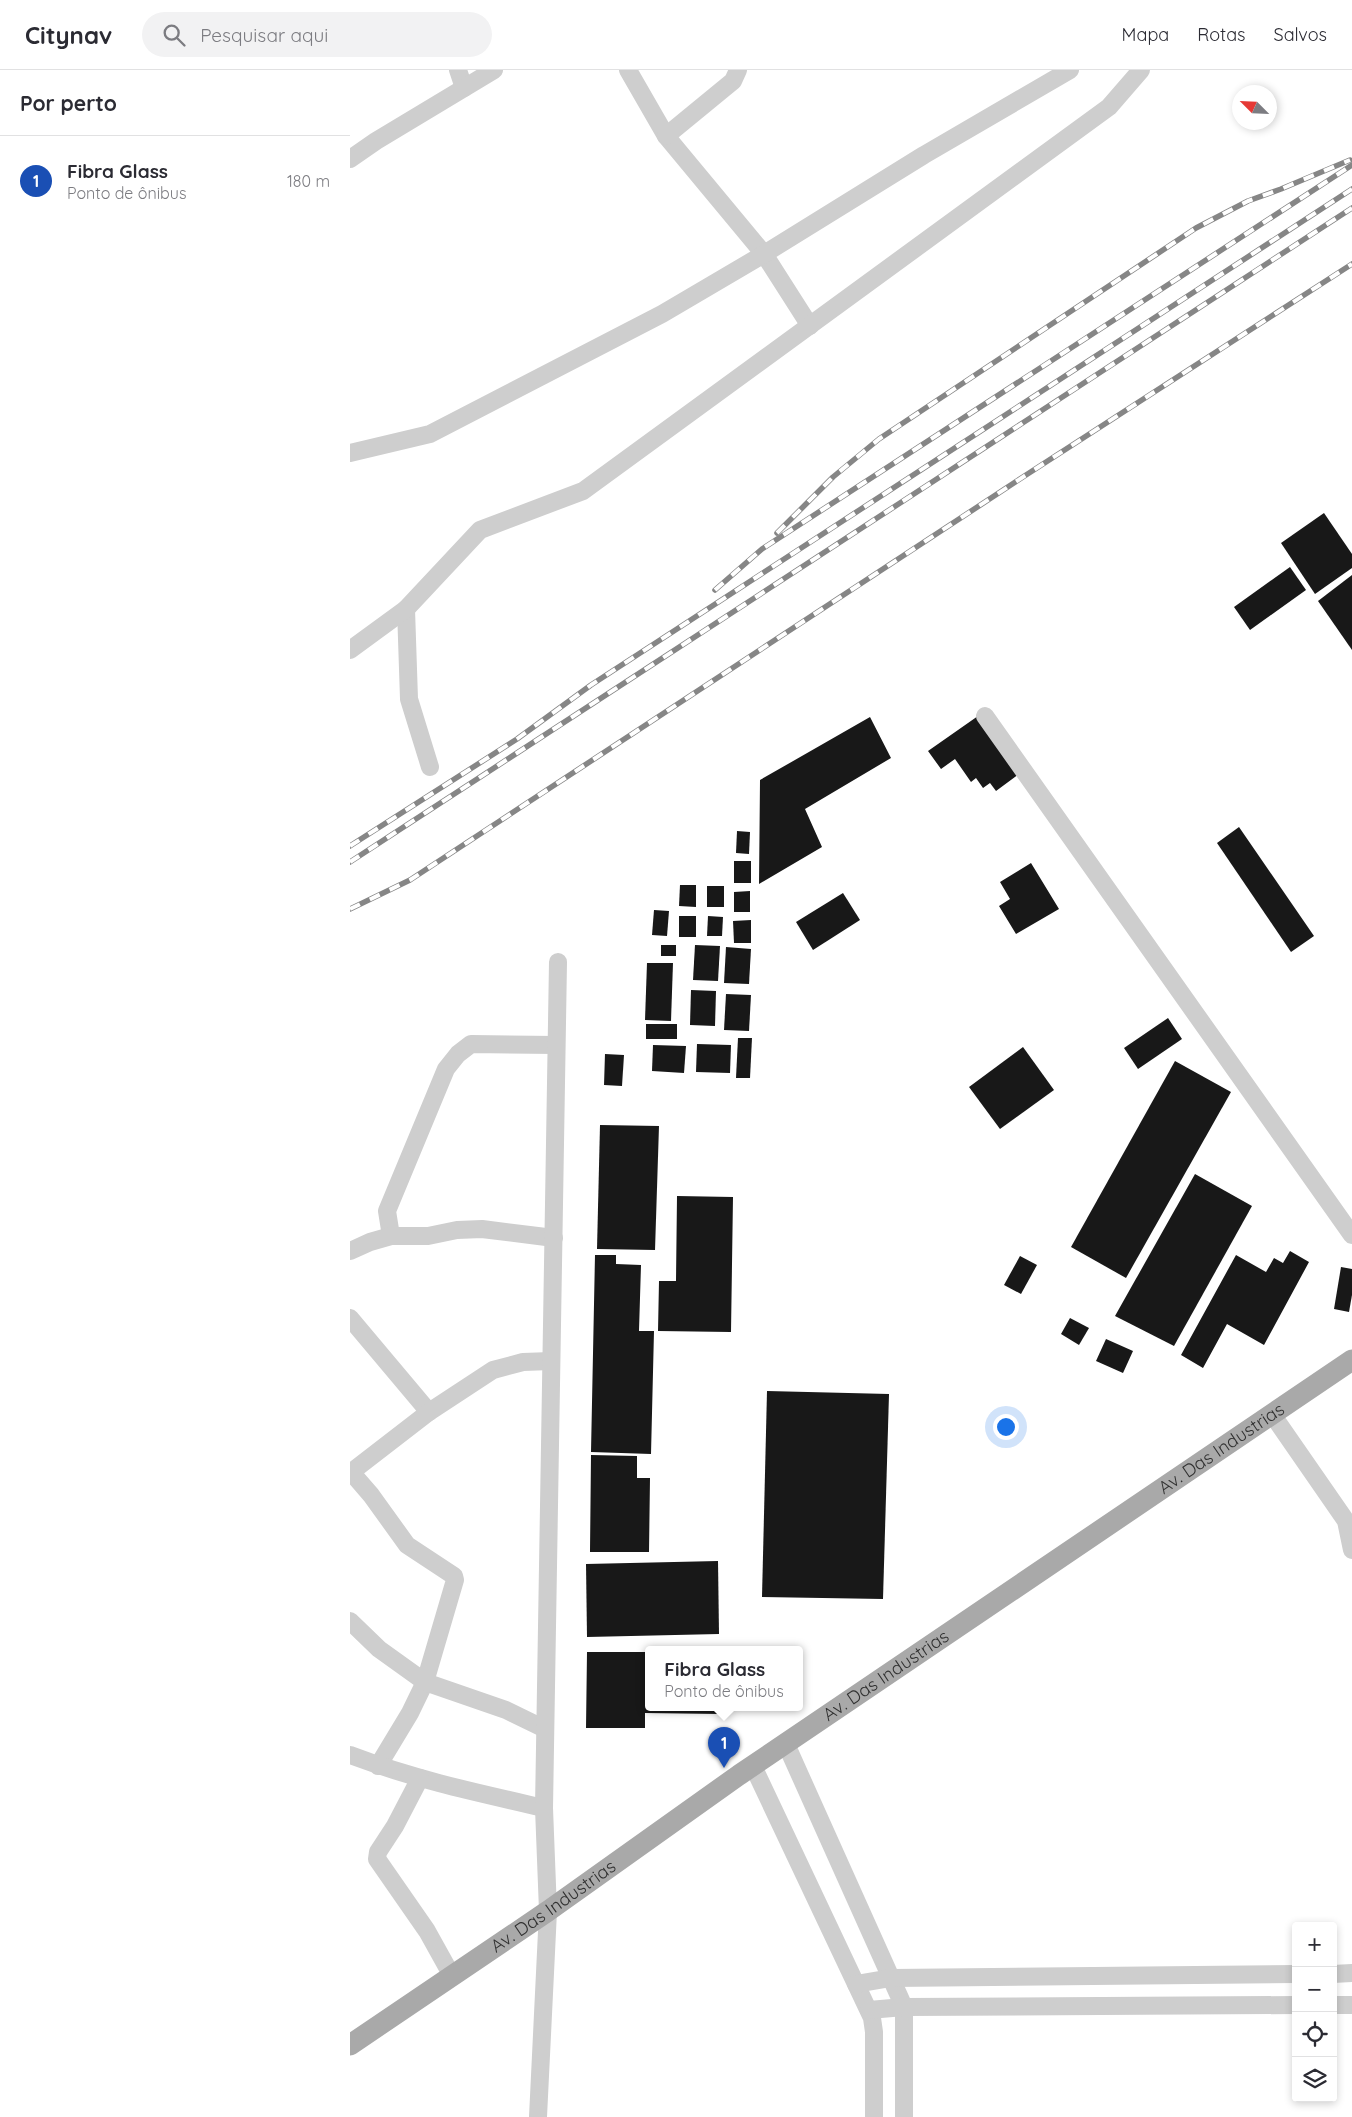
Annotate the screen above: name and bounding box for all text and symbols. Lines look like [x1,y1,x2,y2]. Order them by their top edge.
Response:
search box [142,12,492,57]
text: Citynav [25,20,112,50]
icon: search [160,21,188,49]
text: Pesquisar aqui [200,23,328,47]
text: Mapa [1122,23,1169,46]
text: Rotas [1197,23,1246,46]
text: Salvos [1274,23,1327,46]
north arrow [1232,85,1277,130]
text: Por perto [20,90,117,116]
text: Fibra Glass [67,159,168,183]
text: 1 [33,171,39,191]
text: 180 m [287,171,330,191]
text: Ponto de ônibus [67,183,186,203]
street label: Av. Das Industrias [1154,1397,1288,1499]
your location [993,1414,1019,1440]
street label: Av. Das Industrias [818,1624,953,1726]
popup [645,1646,803,1711]
text: Fibra Glass [664,1657,765,1681]
text: Ponto de ônibus [664,1681,784,1701]
pin: 1 [708,1727,740,1768]
street label: Av. Das Industrias [486,1855,620,1957]
map controls [1292,1922,1337,2102]
button: + [1292,1922,1337,1967]
button: − [1292,1967,1337,2012]
button: locate [1292,2012,1337,2057]
button: layers [1292,2057,1337,2102]

